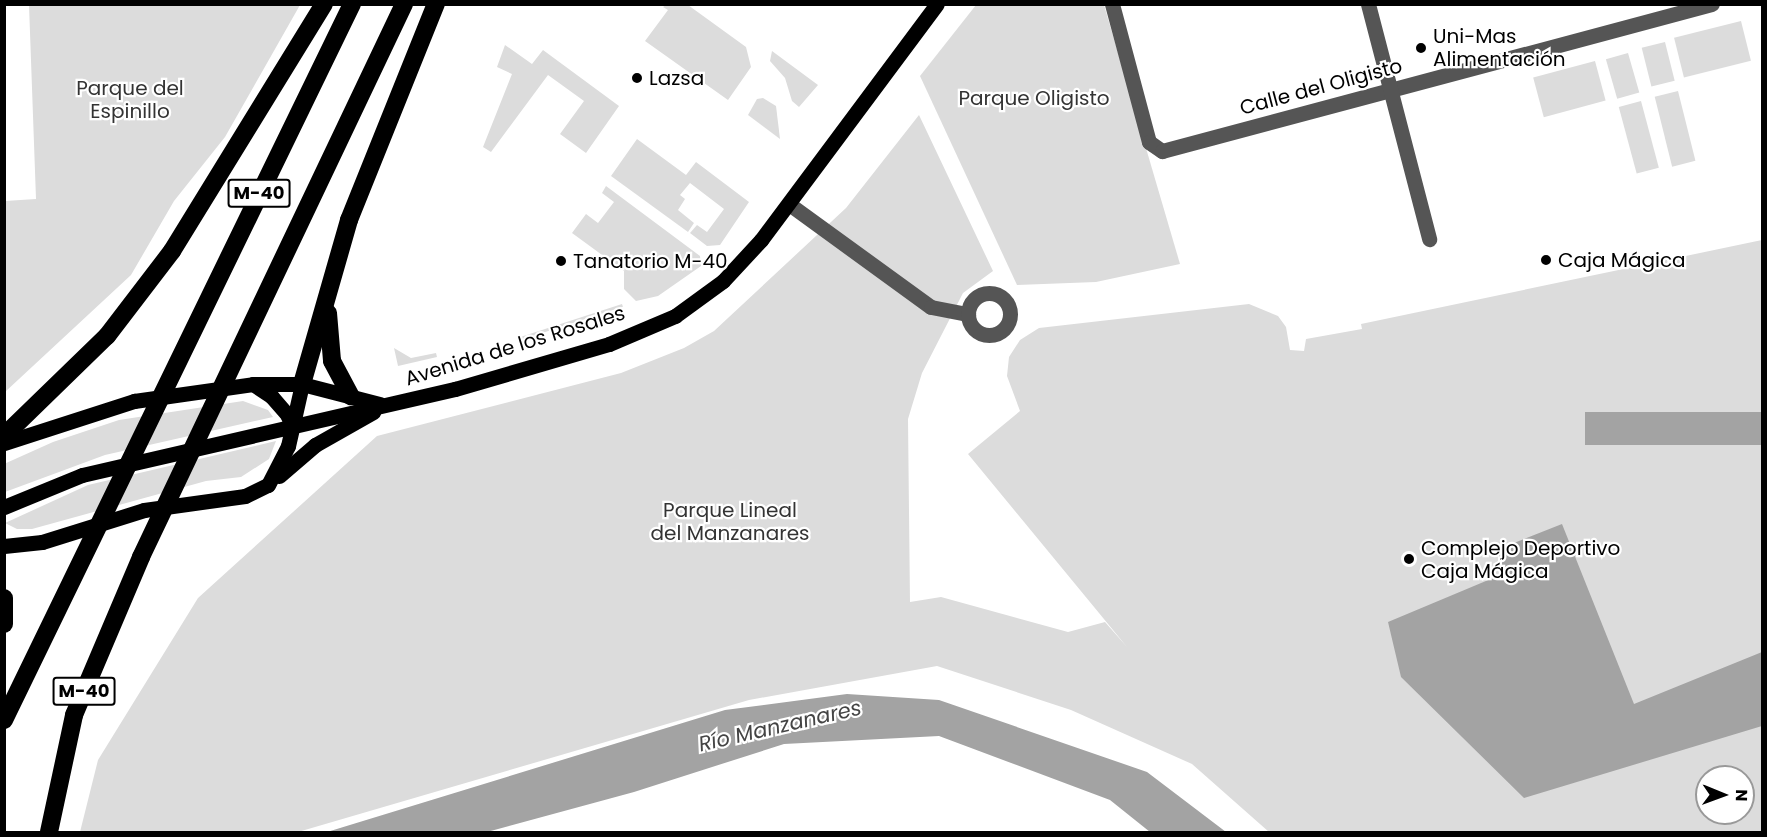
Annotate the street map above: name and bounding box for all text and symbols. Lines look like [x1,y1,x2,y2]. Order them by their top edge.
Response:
place label: Uni-Mas Alimentación [1433,24,1566,71]
marker: Uni-Mas Alimentación [1414,41,1428,55]
street label: Calle del Oligisto [1237,54,1405,120]
place label: Lazsa [649,66,704,90]
marker: Lazsa [630,71,644,85]
park label: Parque del Espinillo [76,77,184,124]
park label: Parque Oligisto [958,86,1110,110]
road number: M-40 [228,178,290,208]
place label: Caja Mágica [1558,248,1686,272]
place label: Tanatorio M-40 [573,249,728,273]
marker: Caja Mágica [1539,253,1553,267]
marker: Tanatorio M-40 [554,254,568,268]
street label: Avenida de los Rosales [402,301,628,391]
park label: Parque Lineal del Manzanares [651,499,809,546]
place label: Complejo Deportivo Caja Mágica [1421,536,1620,583]
marker: Complejo Deportivo Caja Mágica [1402,552,1416,566]
road number: M-40 [52,676,116,706]
water label: Río Manzanares [696,695,864,757]
north arrow [1695,765,1755,825]
text: N [1730,789,1753,802]

